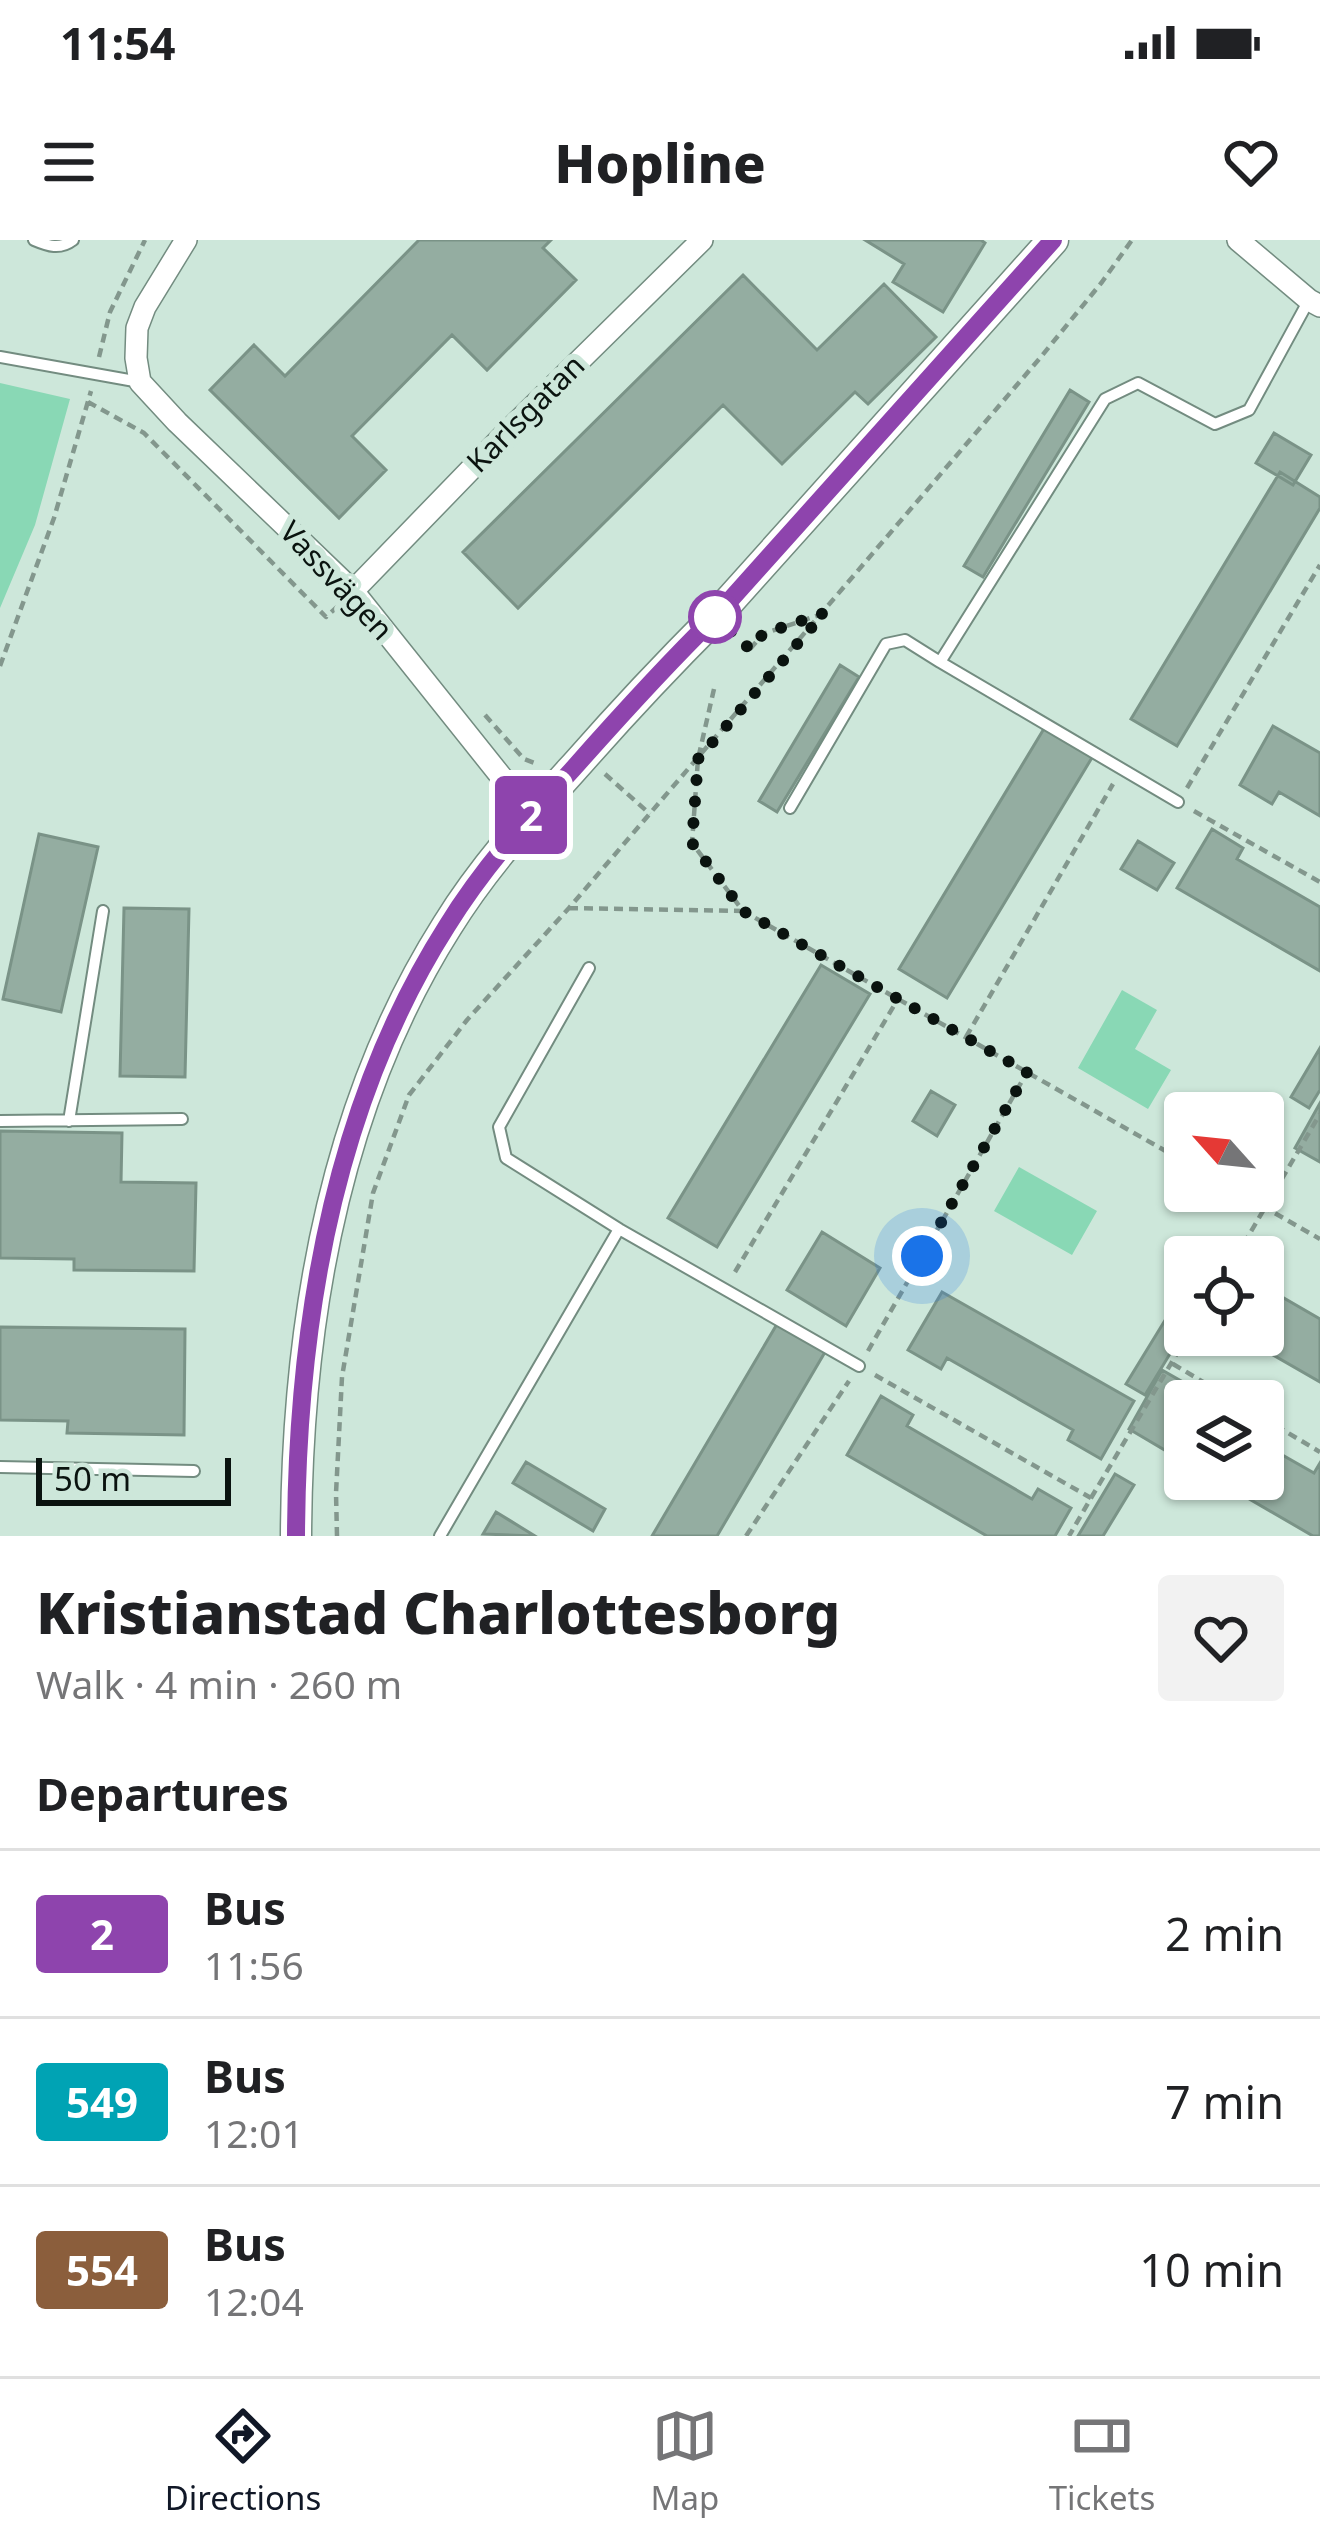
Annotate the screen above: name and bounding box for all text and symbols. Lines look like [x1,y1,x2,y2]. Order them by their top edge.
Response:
text: 11:54 [60,12,176,73]
text: Hopline [554,125,766,199]
icon: menu [36,129,102,195]
icon: heart [1218,129,1284,195]
street label: Karlsgatan [457,345,593,481]
street label: Vassvägen [271,512,403,648]
unlabelled marker [690,592,740,642]
line badge: 2 [492,776,570,854]
text: 2 [519,786,543,843]
north arrow [1164,1092,1284,1212]
map controls [1164,1092,1284,1500]
your location [892,1226,952,1286]
button: locate [1164,1236,1284,1356]
button: layers [1164,1380,1284,1500]
scale bar [36,1452,231,1505]
text: 50 m [54,1456,131,1501]
text: Kristianstad Charlottesborg [36,1573,840,1651]
button: heart [1158,1575,1284,1701]
text: Walk · 4 min · 260 m [36,1657,402,1710]
text: Departures [36,1763,289,1824]
text: Bus [204,1877,286,1938]
text: 2 min [1165,1903,1284,1964]
text: 2 [90,1905,114,1962]
text: 11:56 [204,1938,304,1991]
text: Bus [204,2045,286,2106]
text: 7 min [1165,2071,1284,2132]
text: 549 [66,2073,138,2130]
text: 12:01 [204,2106,304,2159]
text: Bus [204,2213,286,2274]
text: 10 min [1139,2239,1284,2300]
text: 554 [66,2241,138,2298]
text: 12:04 [204,2274,304,2327]
tab: Directions [165,2403,321,2520]
tab: Map [651,2403,719,2520]
tab: Tickets [1049,2403,1155,2520]

